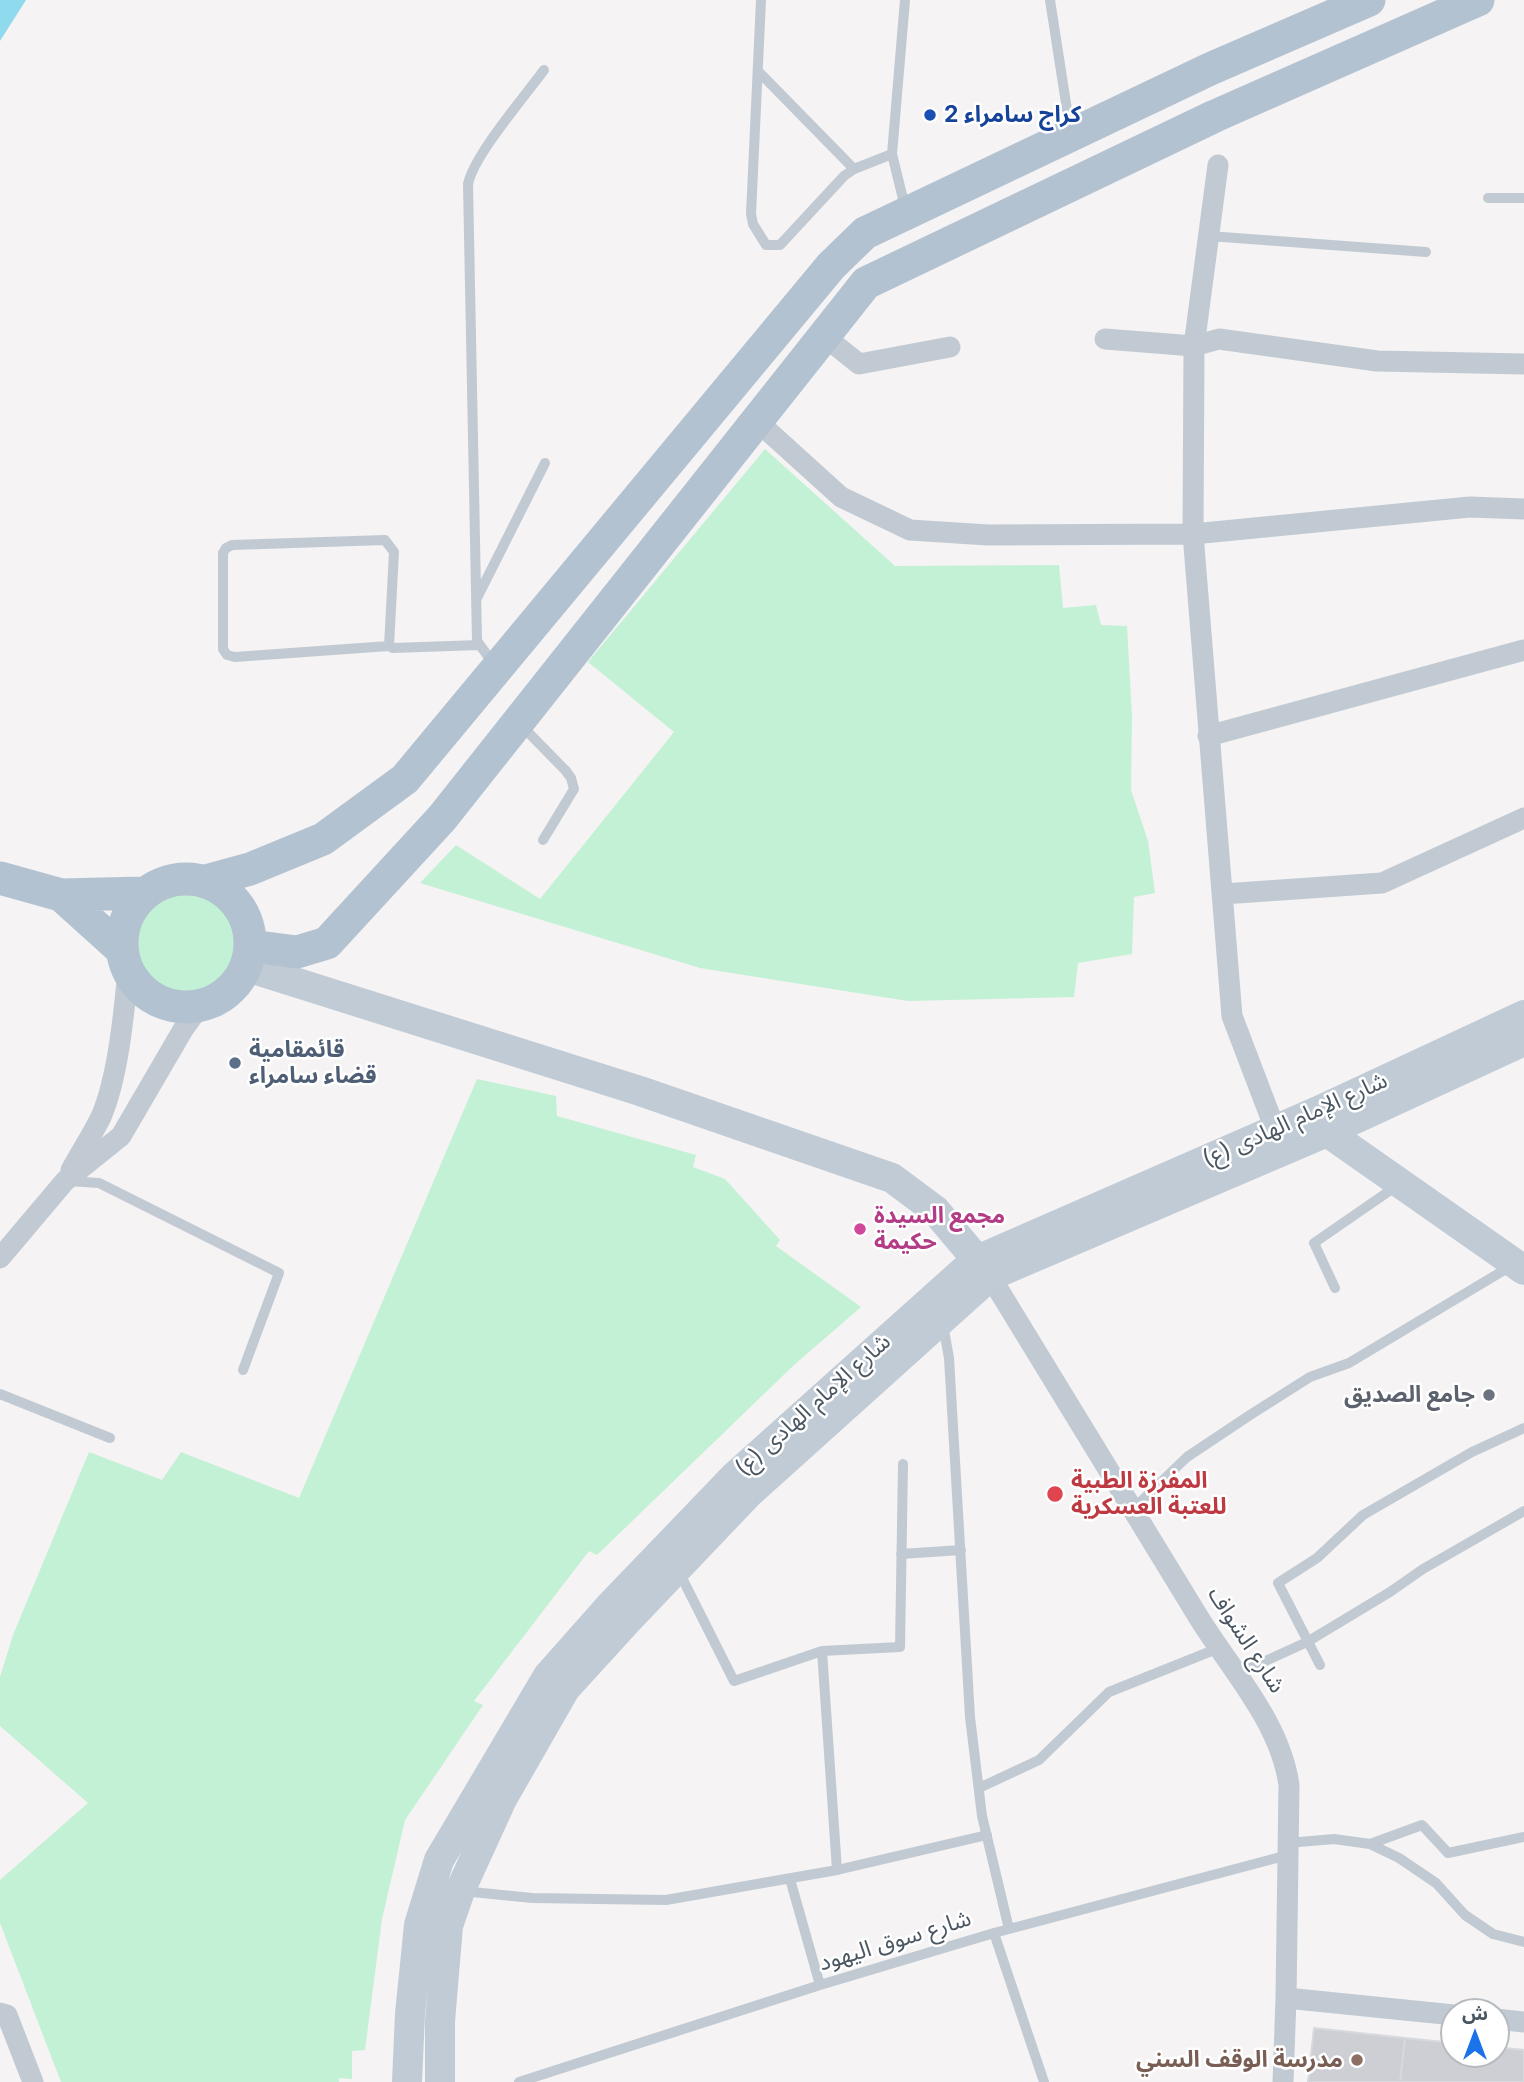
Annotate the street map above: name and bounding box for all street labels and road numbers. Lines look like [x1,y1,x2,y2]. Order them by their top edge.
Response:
street label: شارع الإمام الهادی (ع) [1198,1067,1392,1173]
street label: شارع الإمام الهادی (ع) [730,1328,896,1482]
street label: شارع الشواف [1201,1582,1291,1698]
street label: شارع سوق اليهود [815,1905,975,1977]

